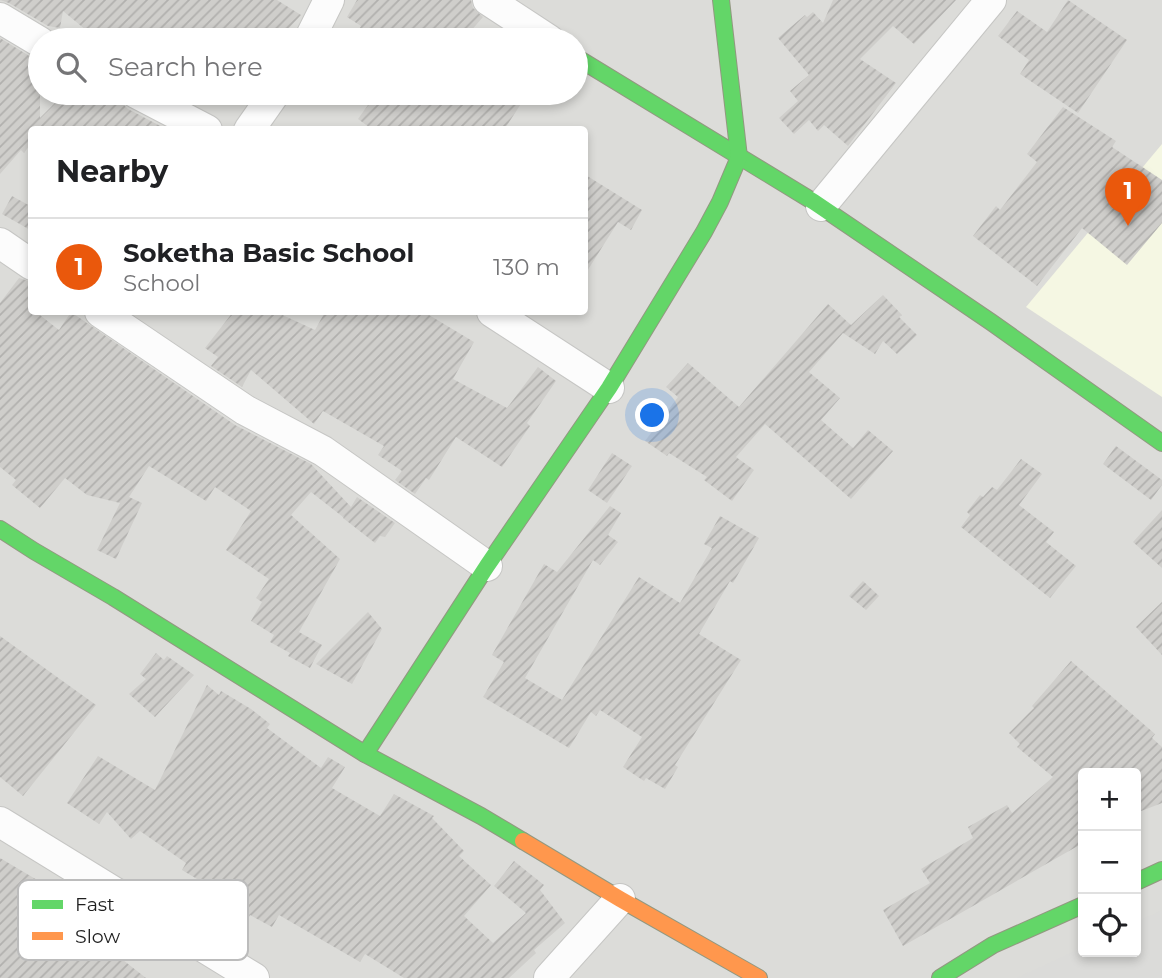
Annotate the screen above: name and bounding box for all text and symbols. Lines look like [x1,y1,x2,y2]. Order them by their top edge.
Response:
search box [28,28,588,105]
icon: search [52,48,90,86]
text: Search here [108,51,263,83]
text: Nearby [56,153,168,190]
pin: 1 [1105,168,1151,226]
text: Soketha Basic School [123,237,414,269]
text: 1 [74,253,84,281]
text: 130 m [493,253,560,281]
text: School [123,269,201,297]
your location [635,398,669,432]
map controls [1078,768,1141,957]
button: + [1078,768,1141,831]
button: − [1078,831,1141,894]
legend [18,880,248,960]
text: Fast [75,893,115,916]
button: locate [1078,894,1141,957]
text: Slow [75,925,120,948]

